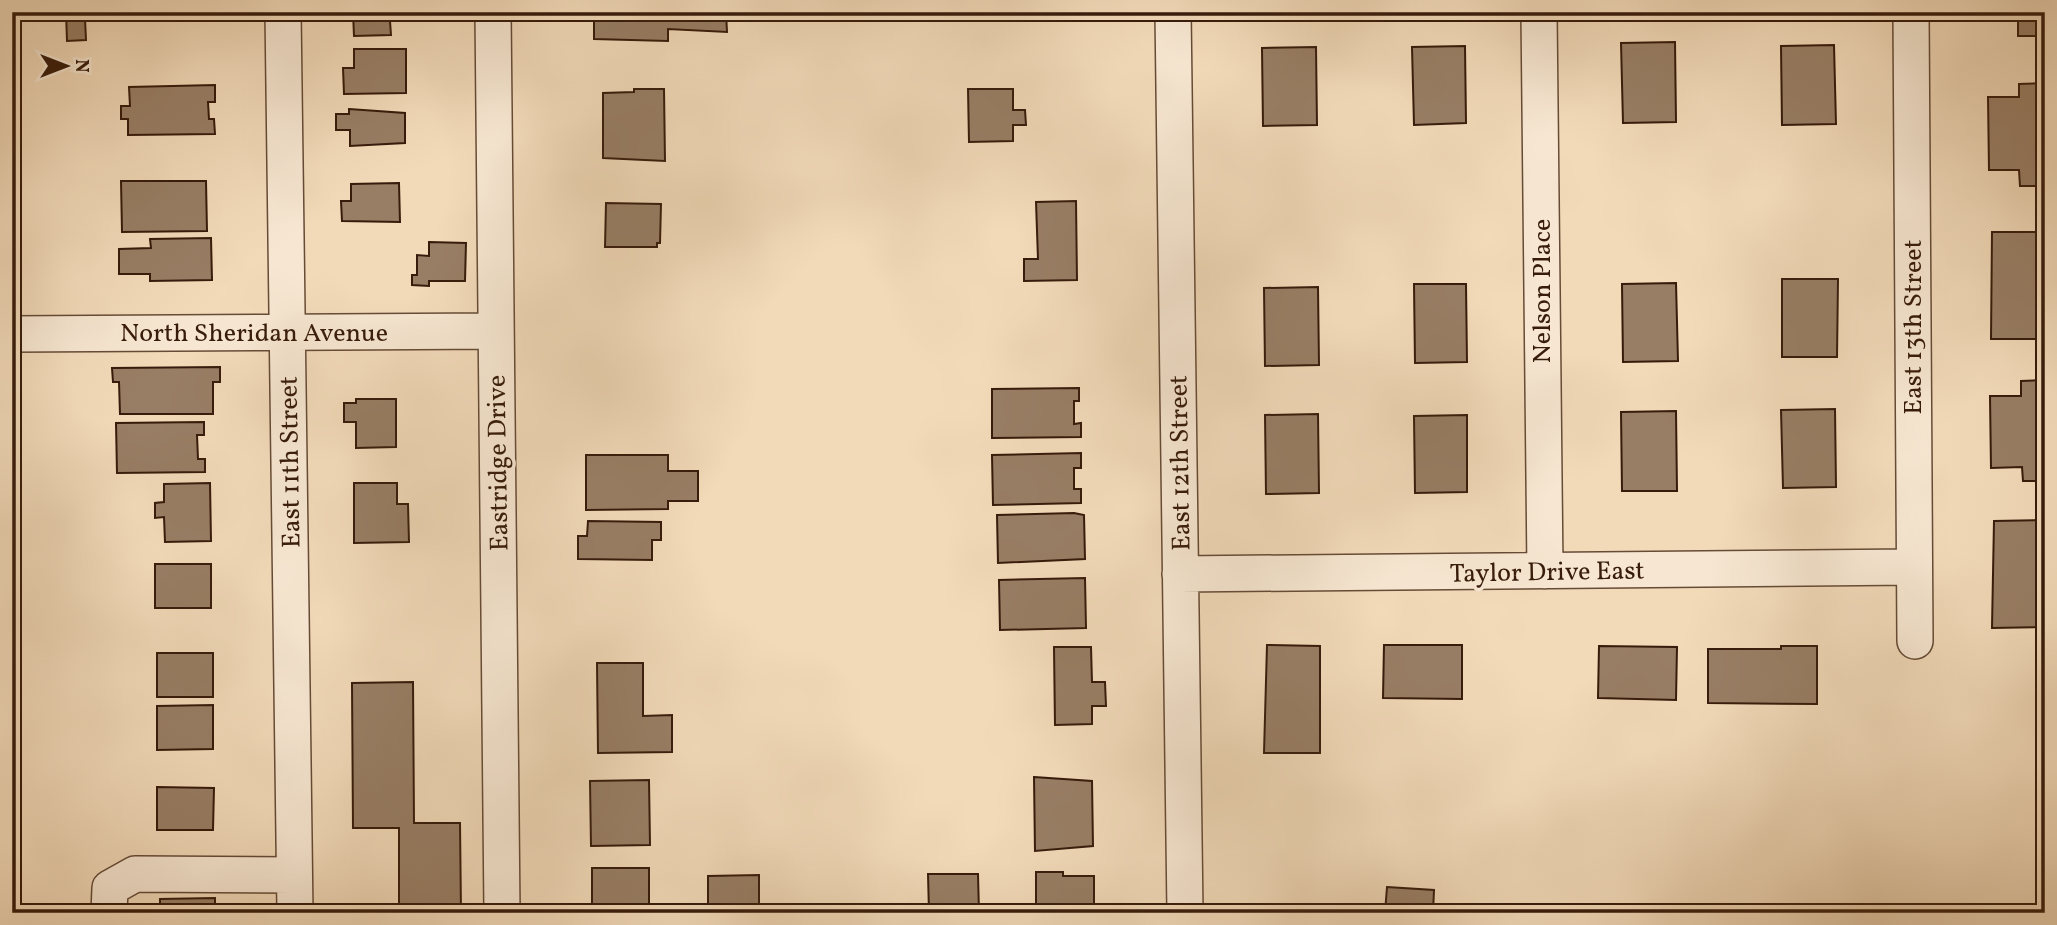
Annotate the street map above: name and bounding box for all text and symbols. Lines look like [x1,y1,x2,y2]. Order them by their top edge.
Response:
north arrow [32,32,102,102]
text: N [68,59,94,73]
street label: Nelson Place [1525,219,1561,363]
street label: East 13th Street [1896,239,1932,415]
street label: North Sheridan Avenue [120,316,388,352]
street label: Eastridge Drive [479,374,519,552]
street label: East 12th Street [1161,375,1201,551]
street label: East 11th Street [271,376,310,548]
street label: Taylor Drive East [1449,553,1645,593]

